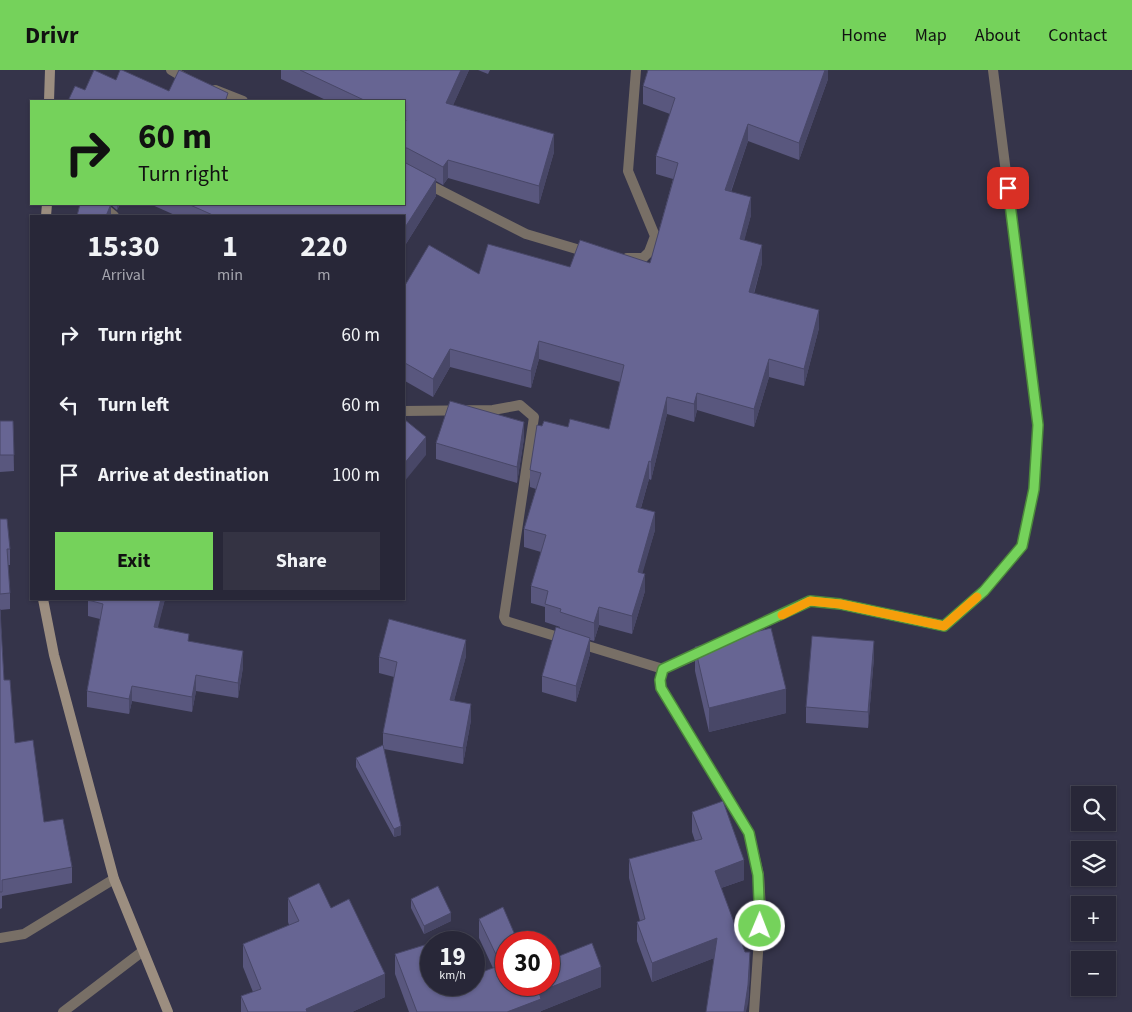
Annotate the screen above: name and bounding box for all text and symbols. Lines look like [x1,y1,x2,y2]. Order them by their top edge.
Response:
text: Drivr [25,18,79,53]
text: Home [841,23,887,48]
text: Map [915,23,947,48]
text: About [975,23,1020,48]
text: Contact [1048,23,1107,48]
text: 60 m [138,112,212,162]
icon: right [55,120,120,185]
text: Turn right [138,158,228,190]
pin [987,167,1029,209]
icon: arrive [994,174,1022,202]
text: 15:30 [87,225,160,268]
text: 1 [222,225,238,268]
text: 220 [300,225,348,268]
text: Arrival [102,264,145,286]
text: min [217,264,243,286]
text: m [317,264,331,286]
icon: right [55,321,83,349]
text: Turn right [98,322,182,349]
text: 60 m [342,322,380,349]
icon: left [55,391,83,419]
text: Turn left [98,392,169,419]
text: 60 m [342,392,380,419]
icon: arrive [55,461,83,489]
text: Arrive at destination [98,462,269,489]
text: 100 m [332,462,380,489]
button: Exit [55,532,213,590]
button: Share [223,532,380,590]
map controls [1071,786,1116,996]
button: search [1071,786,1116,831]
button: layers [1071,841,1116,886]
button: + [1071,896,1116,941]
position arrow [733,899,785,951]
speed limit sign: 30 [495,931,560,996]
text: 19 [439,939,466,975]
button: − [1071,951,1116,996]
text: km/h [439,967,466,984]

